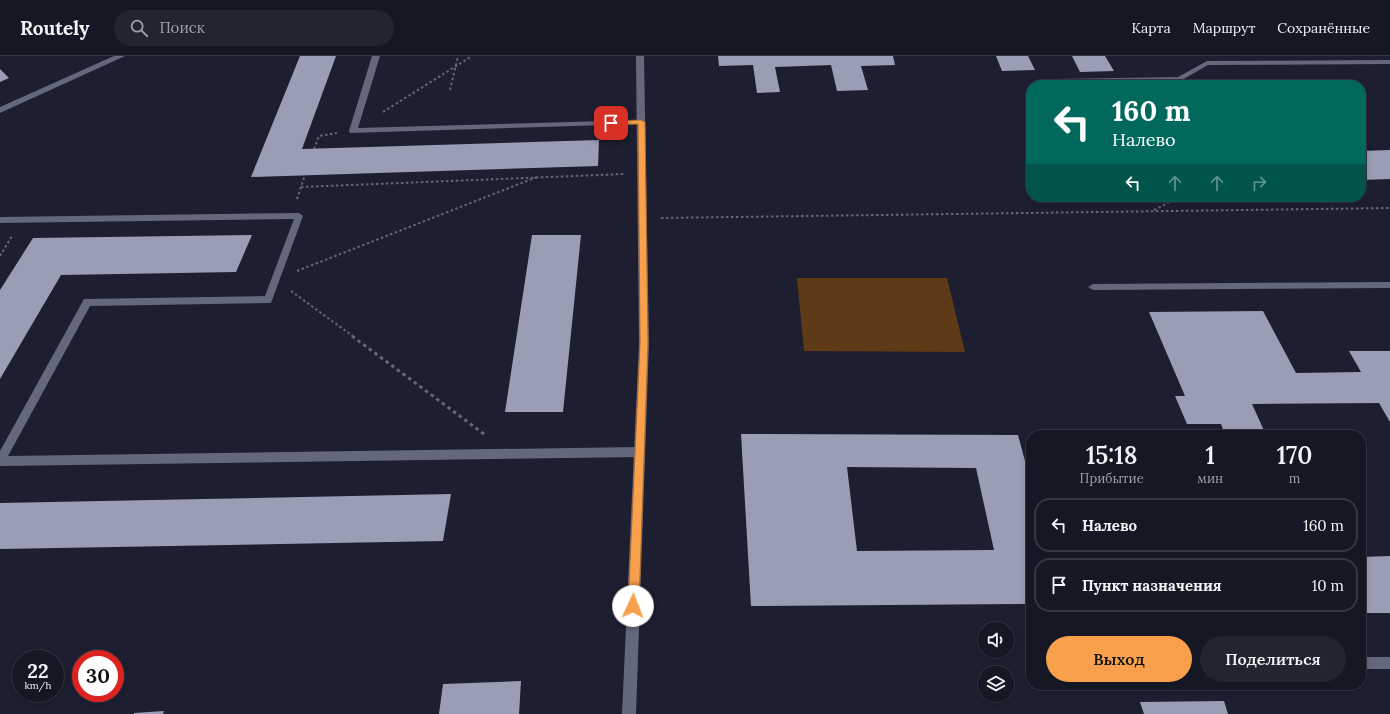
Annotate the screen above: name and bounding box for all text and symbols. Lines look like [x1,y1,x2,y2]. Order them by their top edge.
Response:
search box [114,10,394,46]
text: Routely [20,16,90,40]
icon: search [128,17,150,39]
text: Поиск [160,18,205,37]
text: Карта [1131,19,1171,37]
text: Маршрут [1193,19,1255,37]
text: Сохранённые [1277,19,1370,37]
text: 160 m [1112,93,1190,129]
icon: left [1046,96,1098,148]
pin [594,106,628,140]
icon: arrive [600,112,622,134]
text: Налево [1112,128,1176,151]
icon: left [1122,172,1144,194]
icon: ahead [1164,172,1186,194]
icon: ahead [1206,172,1228,194]
icon: right [1248,172,1270,194]
text: 15:18 [1086,440,1137,471]
text: 1 [1205,440,1215,471]
text: 170 [1277,440,1312,471]
text: Прибытие [1080,470,1144,487]
text: мин [1197,470,1223,487]
text: m [1289,470,1300,487]
icon: left [1048,514,1070,536]
text: Налево [1082,516,1137,535]
text: 160 m [1303,516,1344,535]
icon: arrive [1048,574,1070,596]
text: Пункт назначения [1082,576,1222,595]
text: 10 m [1312,576,1344,595]
position arrow [612,585,654,627]
map controls [978,622,1014,702]
button: sound [978,622,1014,658]
button: Выход [1046,636,1192,682]
button: Поделиться [1200,636,1346,682]
speed limit sign: 30 [72,650,124,702]
text: 22 [27,658,49,683]
button: layers [978,666,1014,702]
text: km/h [24,679,52,692]

